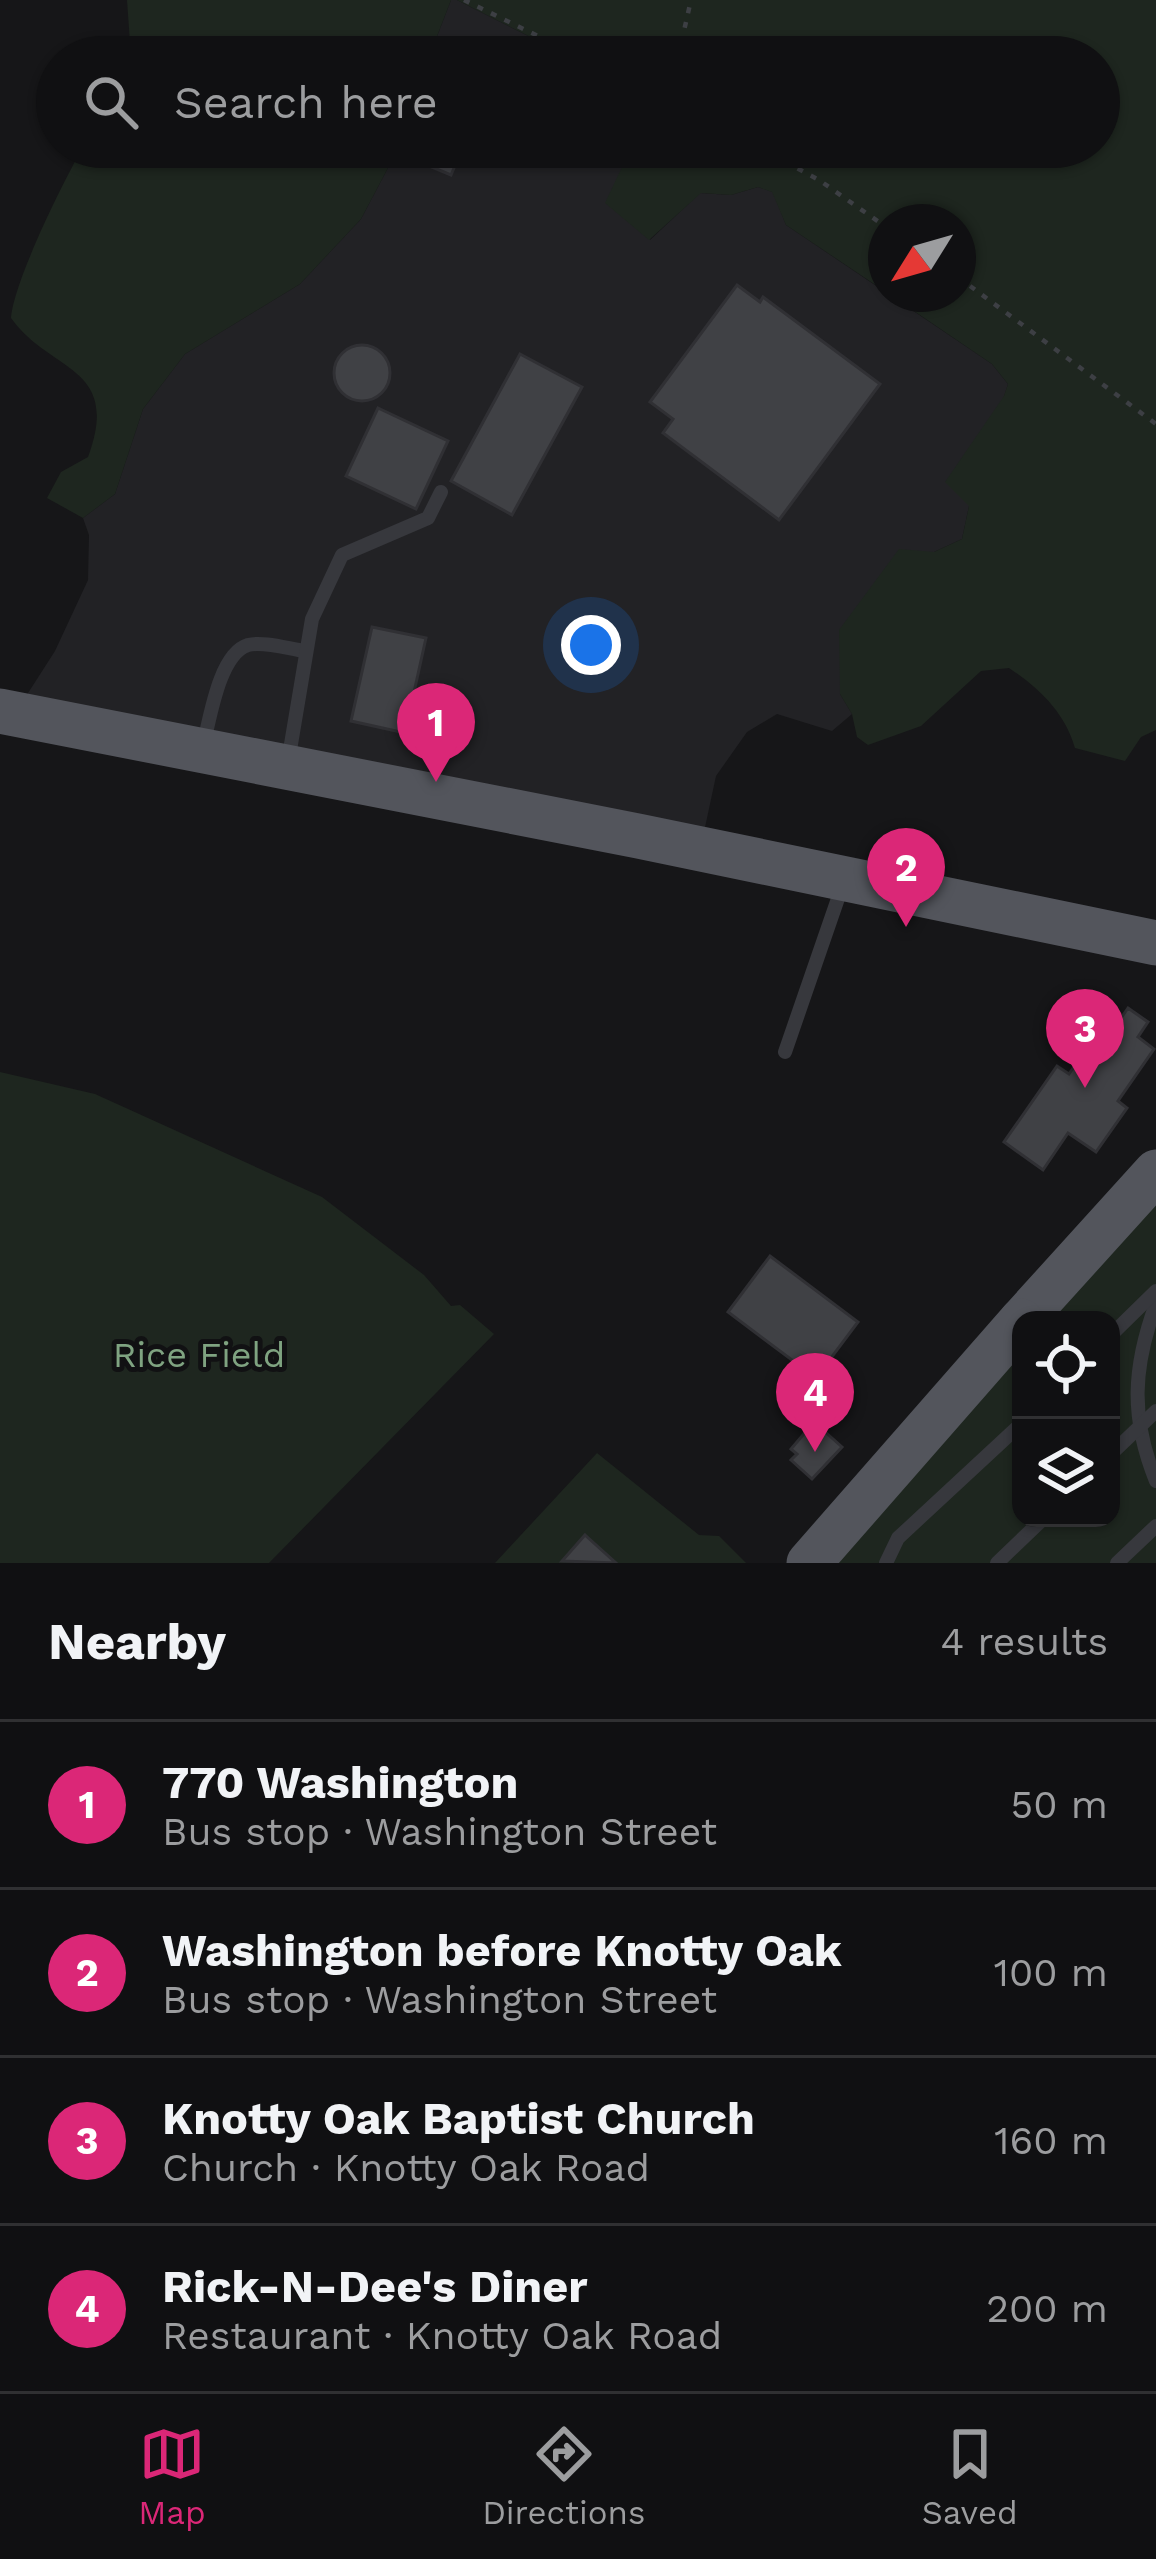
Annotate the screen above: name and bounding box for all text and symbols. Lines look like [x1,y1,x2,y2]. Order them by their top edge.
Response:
search box [36,36,1120,168]
icon: search [78,69,144,135]
text: Search here [174,76,438,129]
north arrow [868,204,976,312]
your location [561,615,621,675]
pin: 1 [397,683,475,782]
pin: 2 [867,828,945,927]
pin: 3 [1046,989,1124,1088]
map controls [1012,1311,1120,1527]
button: locate [1012,1311,1120,1419]
park label: Rice Field [113,1334,285,1376]
pin: 4 [776,1353,854,1452]
button: layers [1012,1419,1120,1527]
text: Nearby [48,1612,226,1671]
text: 4 results [940,1619,1108,1664]
text: 770 Washington [162,1756,518,1809]
text: 1 [79,1782,95,1827]
text: 50 m [1011,1782,1108,1827]
text: Bus stop · Washington Street [162,1809,717,1854]
text: Washington before Knotty Oak [162,1924,842,1977]
text: 2 [75,1950,99,1995]
text: 100 m [994,1950,1108,1995]
text: Bus stop · Washington Street [162,1977,717,2022]
text: Knotty Oak Baptist Church [162,2092,755,2145]
text: 3 [75,2118,99,2163]
text: 160 m [994,2118,1108,2163]
text: Church · Knotty Oak Road [162,2145,650,2190]
text: Rick-N-Dee's Diner [162,2260,588,2313]
text: 4 [74,2286,100,2331]
text: 200 m [986,2286,1108,2331]
text: Restaurant · Knotty Oak Road [162,2313,722,2358]
tab: Map [138,2421,206,2532]
tab: Directions [482,2421,645,2532]
tab: Saved [922,2421,1018,2532]

